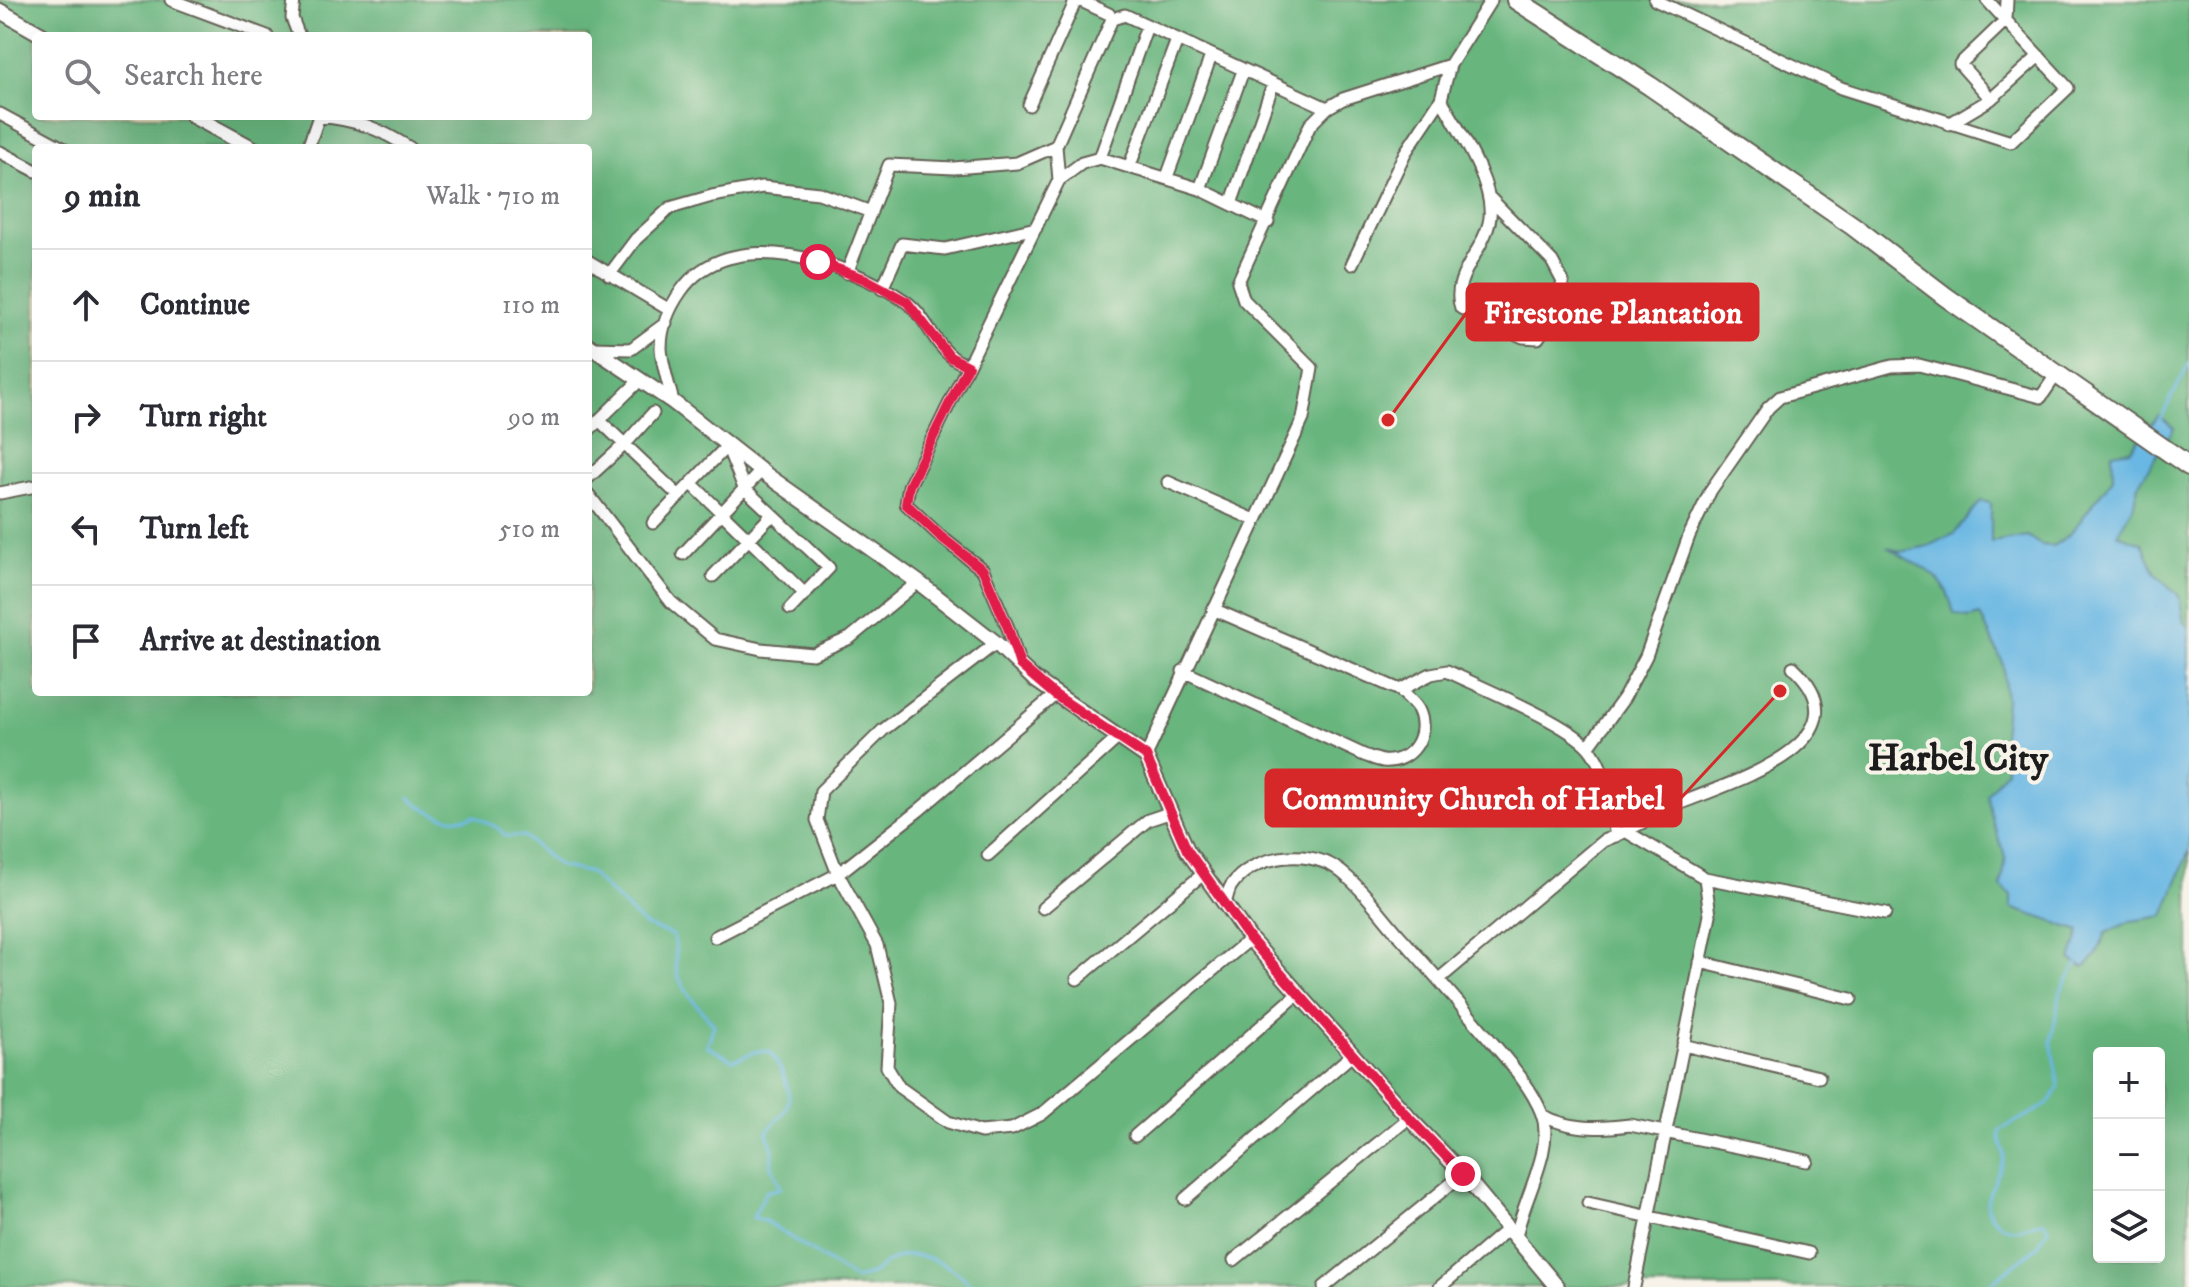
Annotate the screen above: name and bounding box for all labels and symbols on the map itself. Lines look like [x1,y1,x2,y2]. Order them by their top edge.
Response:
route start [800,244,836,280]
callout: Firestone Plantation [1467,284,1758,340]
text: Firestone Plantation [1483,294,1743,334]
district label: Harbel City [1868,735,2049,783]
callout: Community Church of Harbel [1266,770,1681,826]
text: Community Church of Harbel [1282,780,1665,820]
route end [1445,1156,1481,1192]

